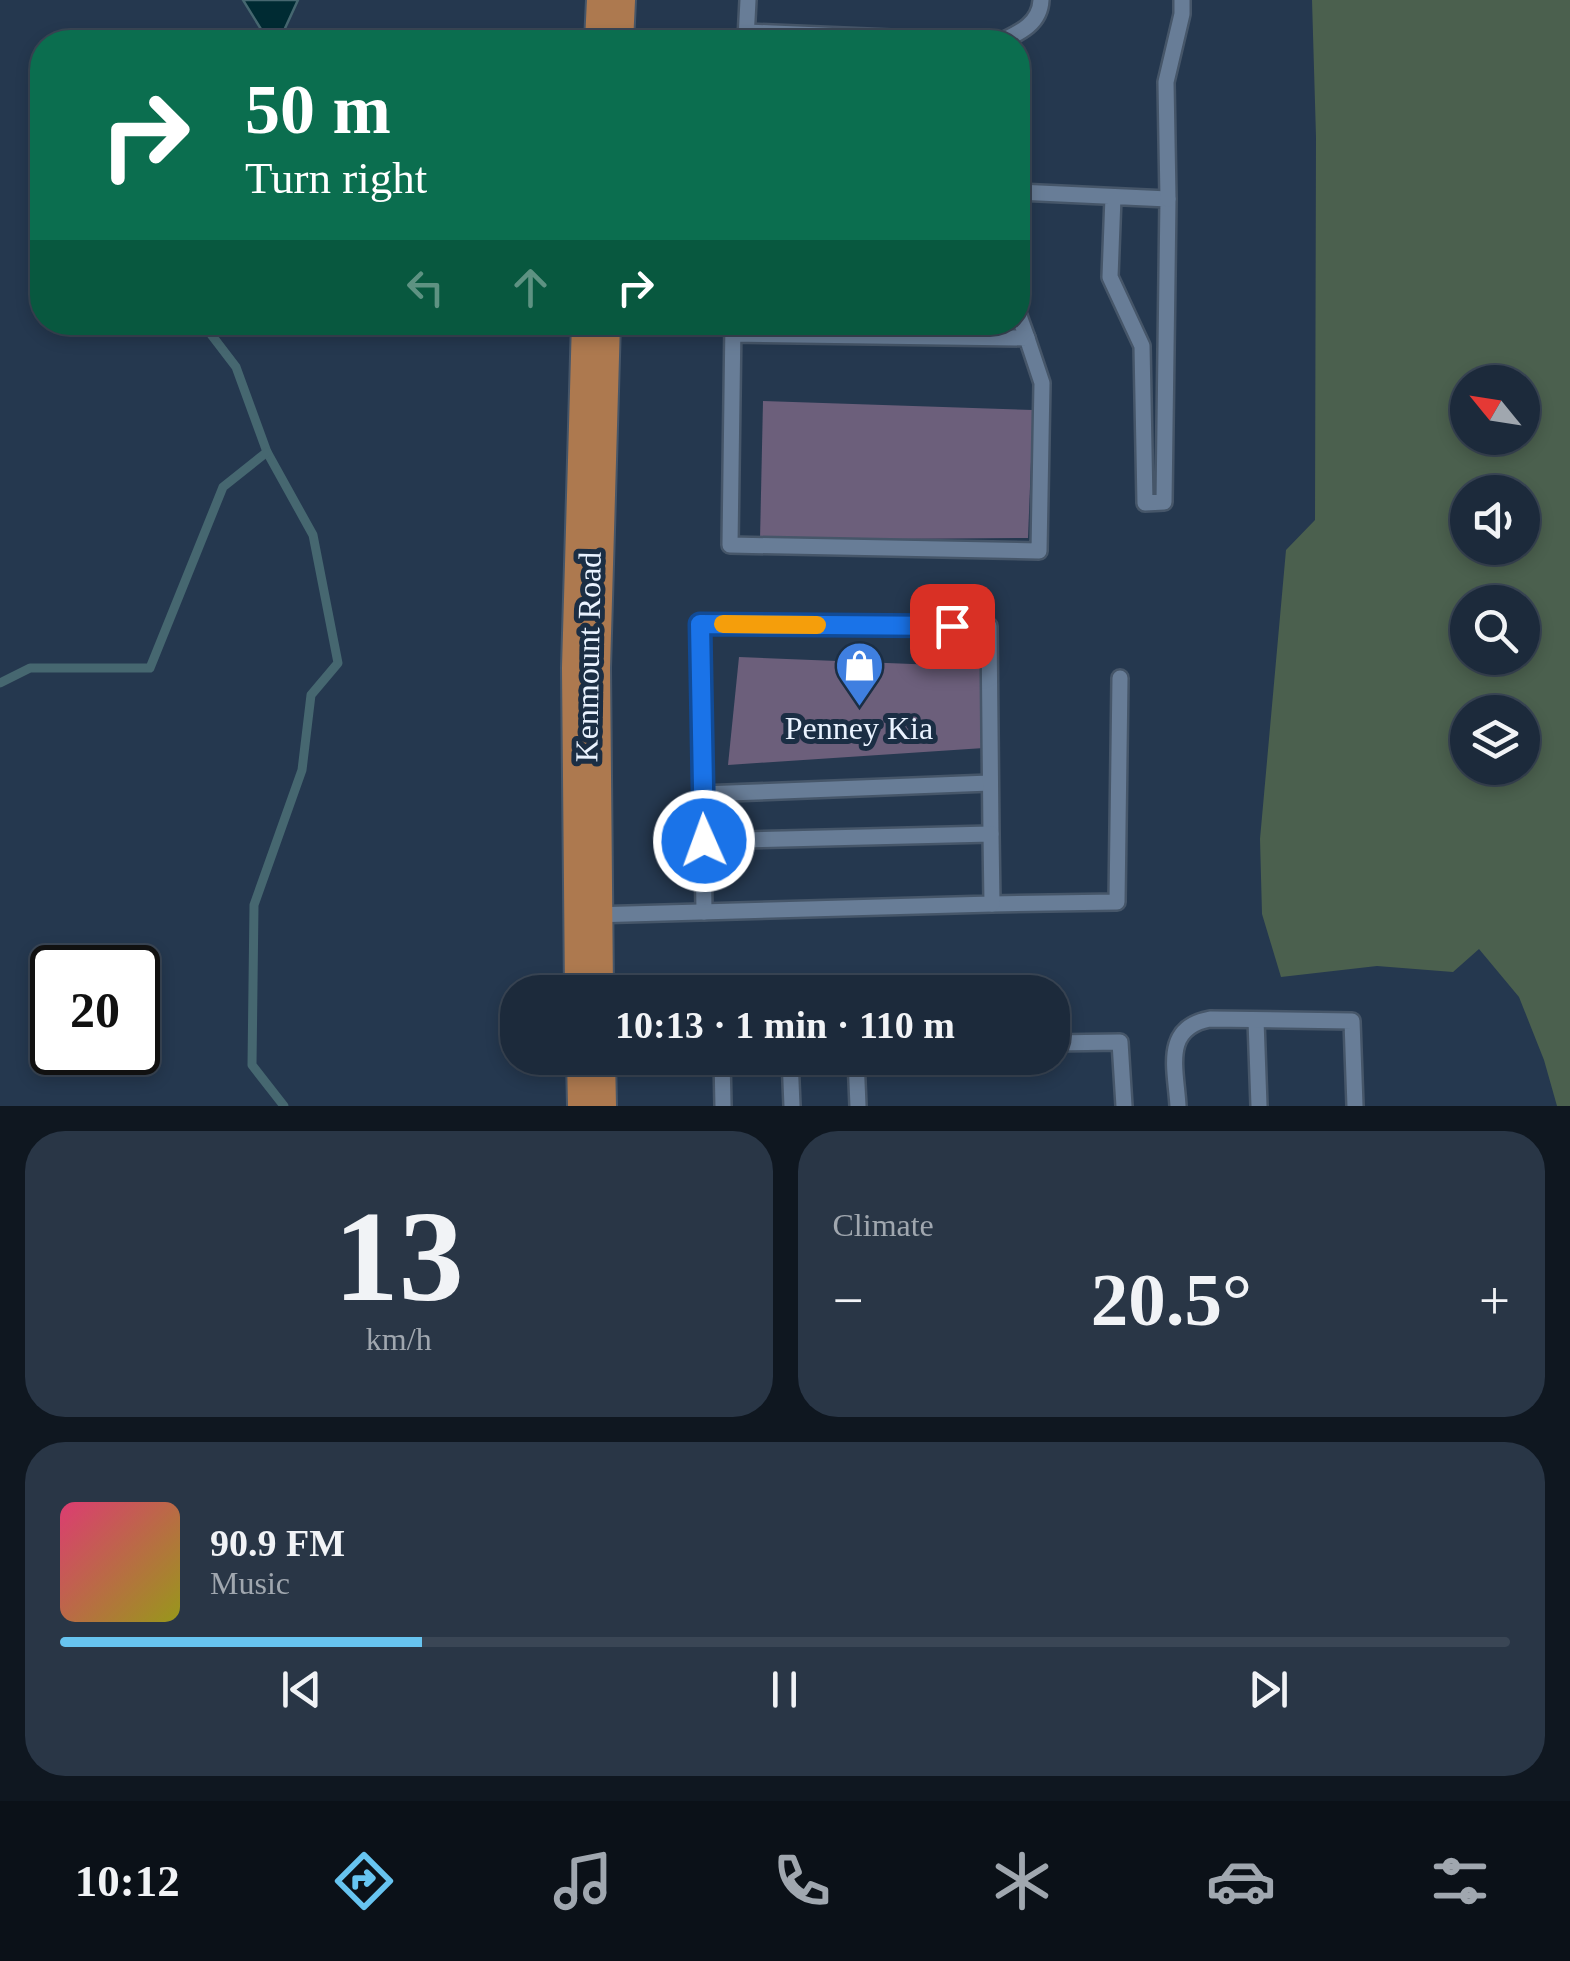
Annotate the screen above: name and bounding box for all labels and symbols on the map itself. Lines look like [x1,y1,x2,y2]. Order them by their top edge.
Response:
north arrow [1450,365,1540,455]
street label: Kenmount Road [568,551,608,763]
pin [910,584,995,669]
shop icon: Penney Kia [833,640,885,708]
place label: Penney Kia [785,710,933,746]
position arrow [652,789,756,893]
speed limit sign: 20 [30,945,160,1075]

